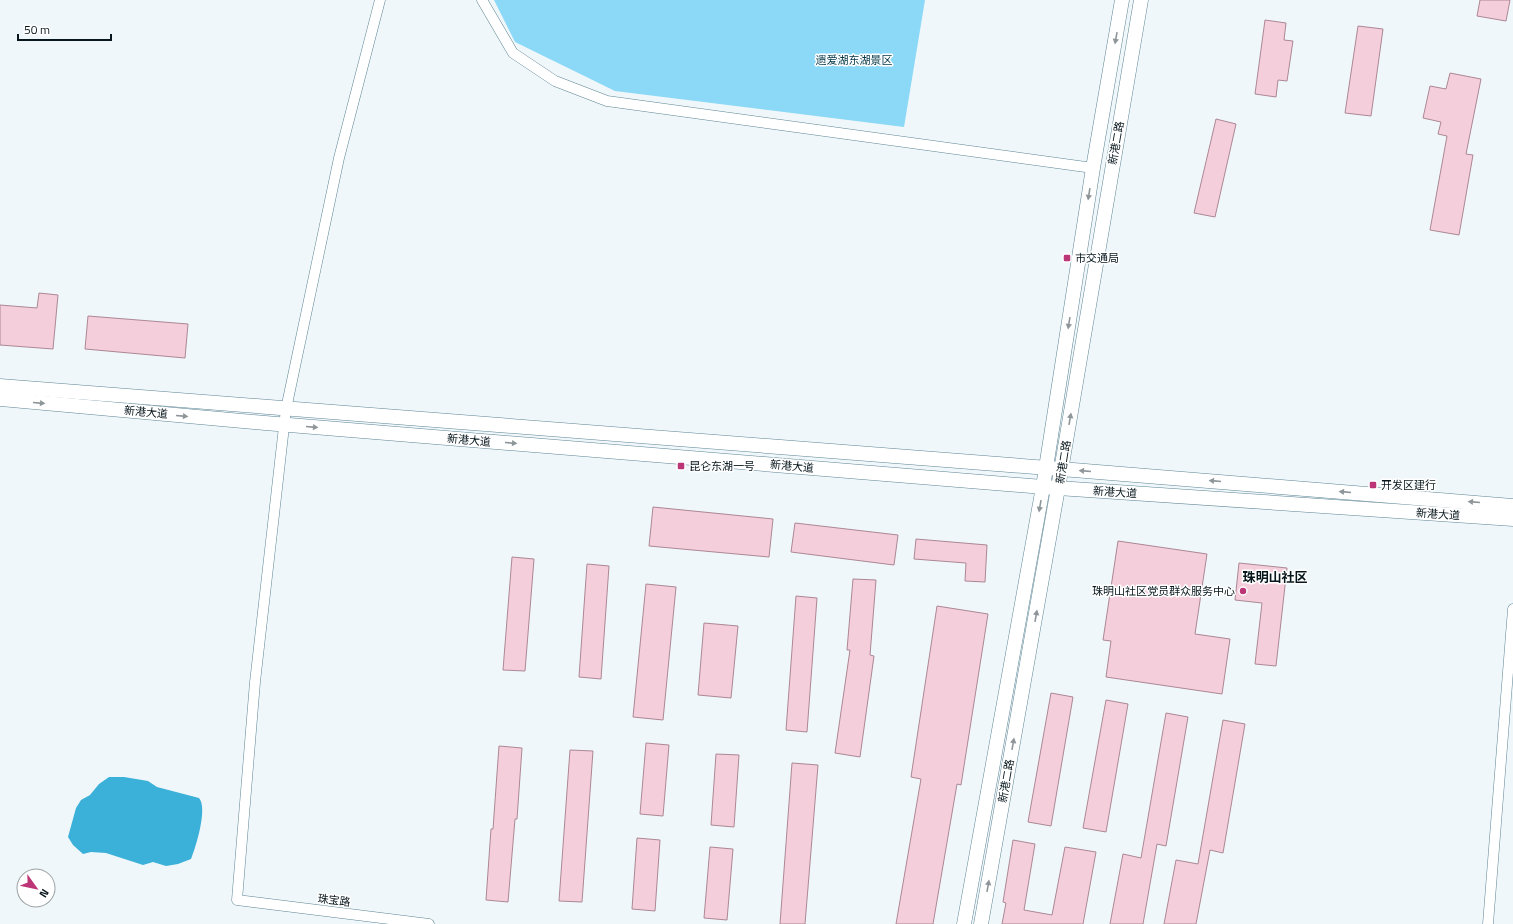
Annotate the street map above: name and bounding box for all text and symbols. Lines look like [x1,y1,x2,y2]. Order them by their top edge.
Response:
scale bar [18,16,111,42]
text: 50 m [24,20,50,39]
one-way arrow [1112,32,1118,45]
park label: 遗爱湖东湖景区 [816,52,893,68]
street label: 新港二路 [1104,120,1128,166]
one-way arrow [1086,188,1092,200]
place label: 市交通局 [1075,250,1119,266]
marker: 市交通局 [1062,253,1072,263]
one-way arrow [1066,317,1072,329]
one-way arrow [33,399,45,406]
street label: 新港大道 [123,402,169,422]
one-way arrow [176,412,188,419]
one-way arrow [1067,413,1073,425]
one-way arrow [306,423,318,430]
street label: 新港大道 [446,430,492,450]
street label: 新港二路 [1052,439,1074,485]
one-way arrow [505,440,517,447]
street label: 新港大道 [769,456,815,476]
place label: 昆仑东湖一号 [689,458,755,474]
marker: 昆仑东湖一号 [676,461,686,471]
one-way arrow [1079,467,1091,474]
place label: 开发区建行 [1381,477,1436,493]
one-way arrow [1209,478,1221,485]
marker: 开发区建行 [1368,480,1378,490]
street label: 新港大道 [1092,482,1138,502]
one-way arrow [1339,488,1351,495]
one-way arrow [1468,499,1480,506]
one-way arrow [1036,500,1042,512]
street label: 新港大道 [1415,504,1461,524]
district label: 珠明山社区 [1242,567,1308,587]
place label: 珠明山社区党员群众服务中心 [1092,583,1235,599]
marker: 珠明山社区党员群众服务中心 [1238,586,1248,596]
one-way arrow [1033,610,1039,622]
one-way arrow [1010,738,1016,750]
street label: 新港二路 [994,758,1018,804]
north arrow [16,868,56,908]
one-way arrow [985,879,991,892]
text: N [36,886,53,901]
street label: 珠宝路 [317,890,351,910]

